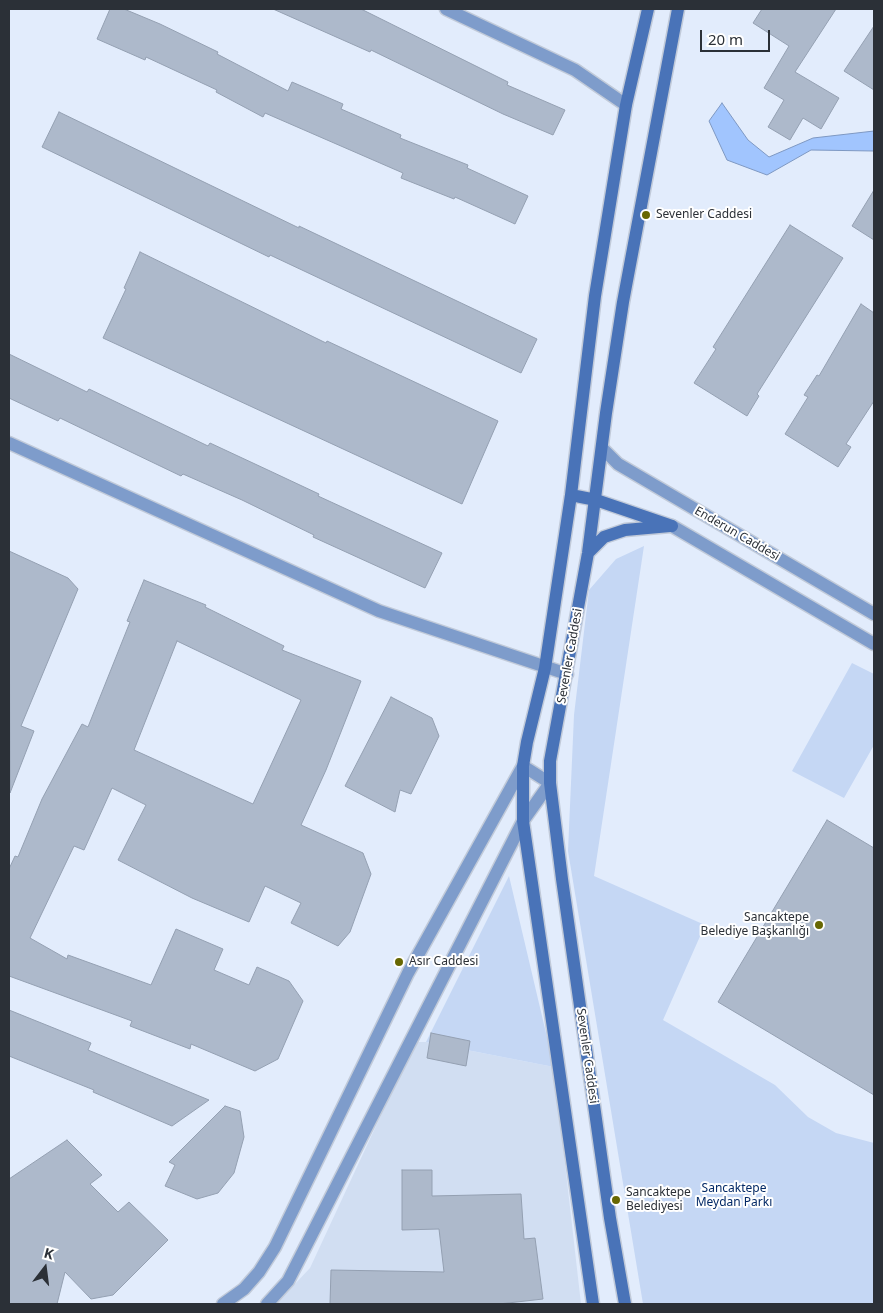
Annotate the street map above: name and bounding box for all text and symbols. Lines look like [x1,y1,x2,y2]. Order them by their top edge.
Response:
scale bar [703,20,773,52]
text: 20 m [708,29,743,49]
place label: Sevenler Caddesi [656,208,752,222]
marker: Sevenler Caddesi [640,209,652,221]
street label: Enderun Caddesi [692,504,782,564]
street label: Sevenler Caddesi [555,607,585,705]
place label: Sancaktepe Belediye Başkanlığı [701,911,809,939]
marker: Sancaktepe Belediye Başkanlığı [813,919,825,931]
place label: Asır Caddesi [409,955,478,969]
marker: Asır Caddesi [393,956,405,968]
street label: Sevenler Caddesi [573,1007,601,1105]
park label: Sancaktepe Meydan Parkı [696,1182,772,1210]
place label: Sancaktepe Belediyesi [626,1186,691,1214]
marker: Sancaktepe Belediyesi [610,1194,622,1206]
north arrow [20,1243,70,1293]
text: K [42,1243,56,1263]

